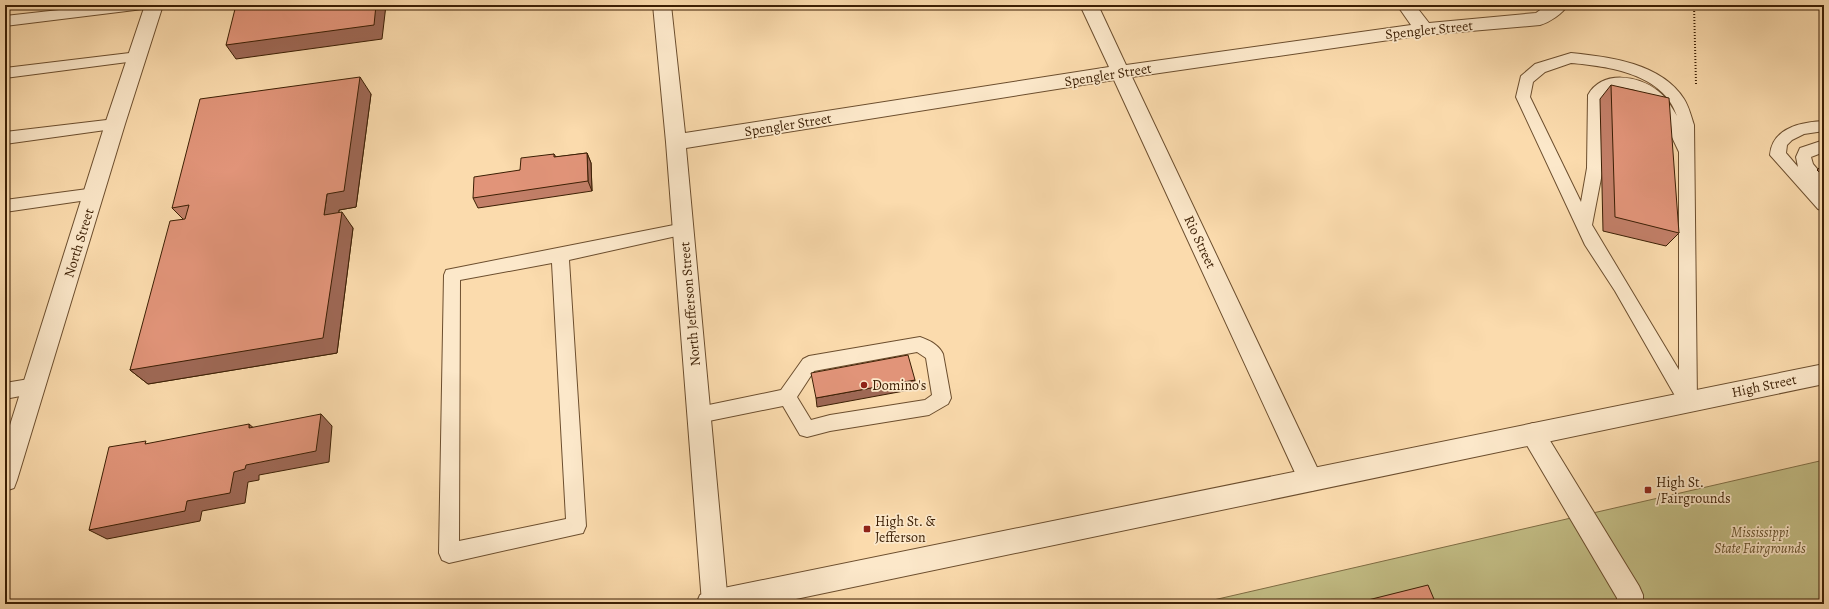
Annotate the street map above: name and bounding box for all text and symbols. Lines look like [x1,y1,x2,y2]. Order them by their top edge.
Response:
street label: Spengler Street [1384,16,1474,44]
street label: Spengler Street [1063,59,1153,91]
street label: Spengler Street [743,109,833,141]
street label: North Street [59,206,99,280]
street label: Rio Street [1179,212,1221,272]
street label: North Jefferson Street [675,241,705,367]
street label: High Street [1730,370,1799,402]
place label: Domino's [872,376,926,395]
marker: Domino's [859,380,869,390]
place label: High St. /Fairgrounds [1656,473,1731,508]
marker: High St. /Fairgrounds [1643,485,1653,495]
place label: High St. & Jefferson [875,512,935,547]
park label: Mississippi State Fairgrounds [1714,523,1806,558]
marker: High St. & Jefferson [862,524,872,534]

